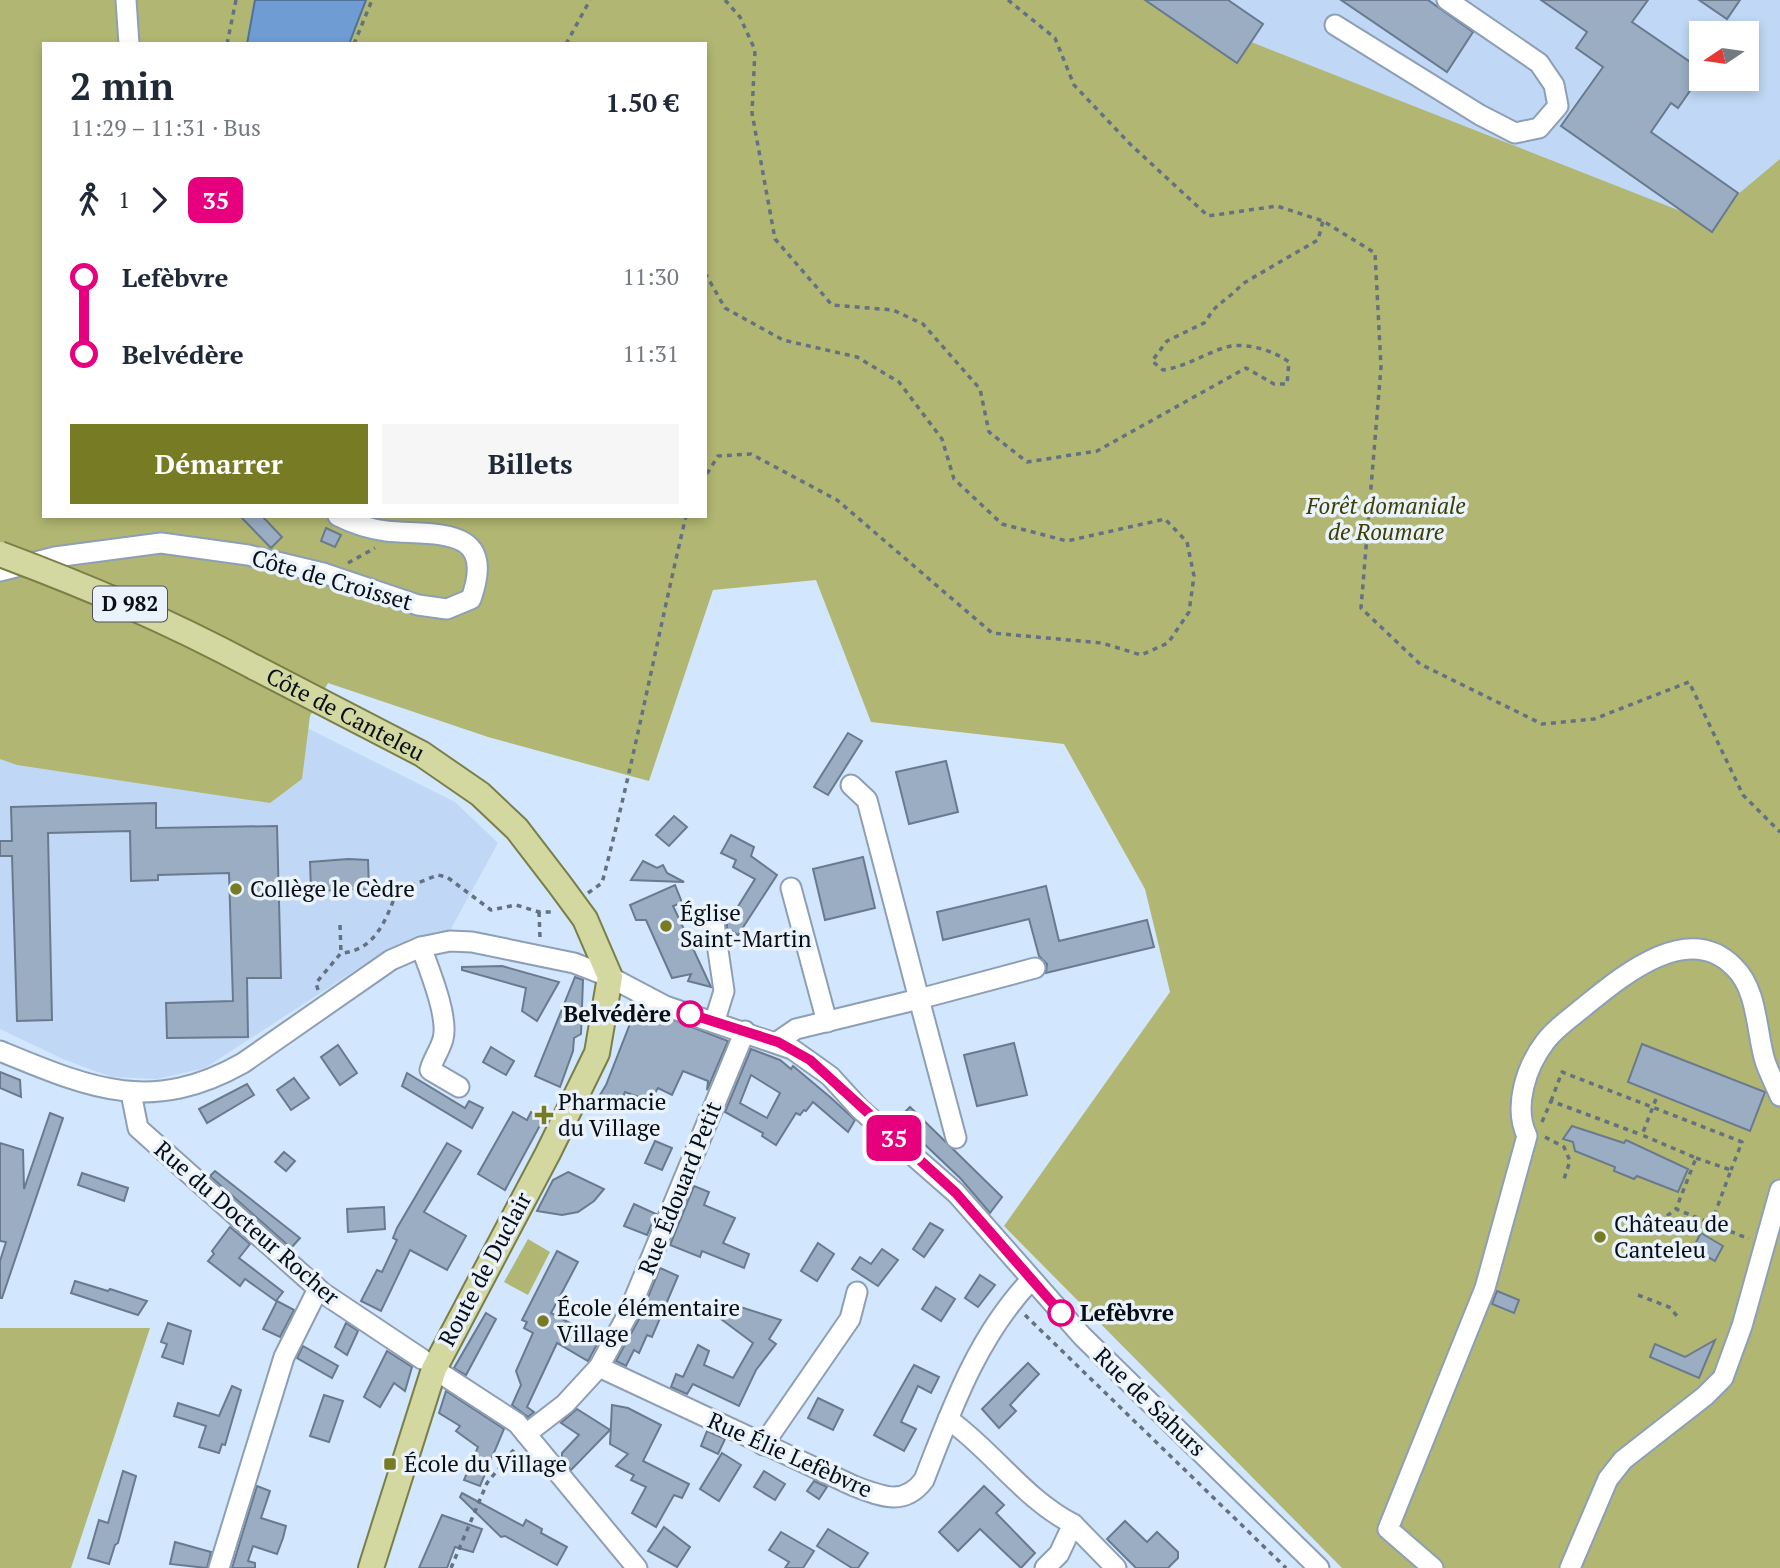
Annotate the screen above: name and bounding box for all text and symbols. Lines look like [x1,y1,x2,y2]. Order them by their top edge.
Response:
north arrow [1689,21,1759,91]
map controls [1689,21,1759,91]
text: 2 min [70,61,174,111]
text: 1.50 € [606,85,679,119]
text: 11:29 – 11:31 · Bus [70,112,261,143]
icon: walk [70,181,108,219]
icon: forward [140,181,178,219]
text: 1 [118,184,130,215]
text: 35 [202,184,229,216]
text: Lefèbvre [122,260,228,294]
text: 11:30 [622,261,679,292]
text: Belvédère [122,337,244,371]
text: 11:31 [622,338,679,369]
button: Démarrer [70,424,368,504]
button: Billets [382,424,679,504]
park label: Forêt domaniale de Roumare [1305,490,1466,547]
street label: Côte de Croisset [248,542,416,617]
road number: D 982 [93,586,167,622]
street label: Côte de Canteleu [261,660,430,768]
place label: Collège le Cèdre [250,873,415,904]
marker: Collège le Cèdre [228,881,244,897]
place label: Église Saint-Martin [680,897,812,954]
marker: Église Saint-Martin [658,918,674,934]
place label: Belvédère [563,998,671,1029]
marker: Belvédère [677,1001,703,1027]
place label: Pharmacie du Village [558,1086,666,1143]
street label: Rue Édouard Petit [631,1096,729,1279]
marker: Pharmacie du Village [536,1107,552,1123]
line badge: 35 [862,1115,926,1161]
text: 35 [880,1122,908,1154]
street label: Rue du Docteur Rocher [148,1134,347,1312]
street label: Route de Duclair [431,1186,538,1351]
place label: Château de Canteleu [1614,1208,1729,1265]
marker: Château de Canteleu [1592,1229,1608,1245]
place label: École élémentaire Village [557,1292,740,1349]
place label: Lefèbvre [1080,1297,1174,1328]
marker: Lefèbvre [1048,1300,1074,1326]
marker: École élémentaire Village [535,1313,551,1329]
street label: Rue de Sahurs [1088,1340,1213,1463]
street label: Rue Élie Lefèbvre [703,1404,877,1505]
place label: École du Village [404,1448,567,1479]
marker: École du Village [382,1456,398,1472]

